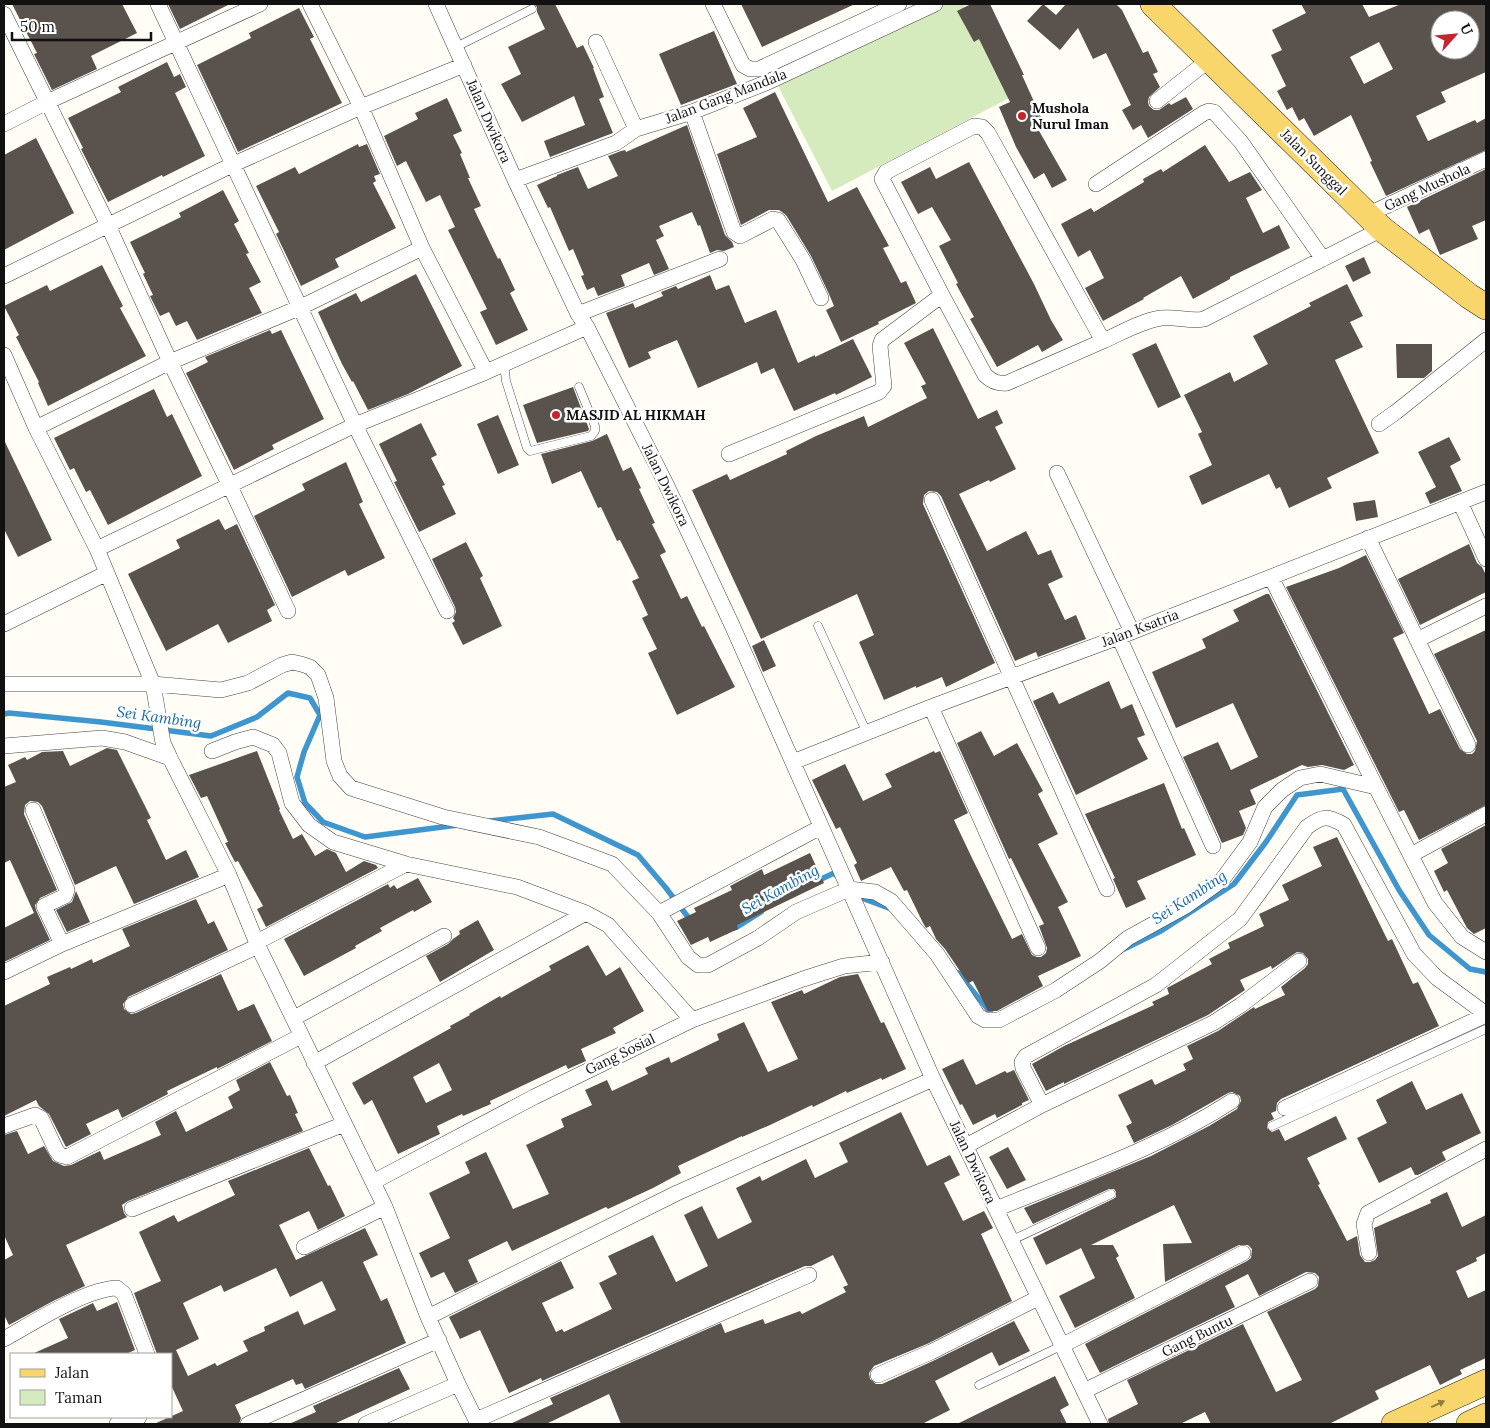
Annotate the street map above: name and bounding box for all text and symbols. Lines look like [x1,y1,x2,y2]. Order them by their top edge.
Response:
scale bar [12,10,151,42]
north arrow [1430,10,1480,60]
text: 50 m [20,17,55,36]
text: U [1456,20,1477,38]
street label: Jalan Gang Mandala [662,65,789,128]
street label: Jalan Dwikora [462,75,515,166]
place label: Mushola Nurul Iman [1032,99,1109,133]
marker: Mushola Nurul Iman [1016,110,1028,122]
street label: Jalan Sunggal [1276,124,1351,199]
street label: Gang Mushola [1381,159,1473,215]
place label: MASJID AL HIKMAH [566,406,706,424]
marker: MASJID AL HIKMAH [550,409,562,421]
street label: Jalan Dwikora [638,440,694,529]
street label: Jalan Ksatria [1098,605,1181,651]
water label: Sei Kambing [115,702,203,732]
water label: Sei Kambing [738,860,822,918]
water label: Sei Kambing [1148,866,1230,928]
street label: Gang Sosial [582,1029,658,1079]
street label: Jalan Dwikora [945,1117,1000,1207]
street label: Gang Buntu [1158,1311,1236,1361]
legend [10,1353,172,1418]
text: Jalan [54,1363,89,1382]
text: Taman [55,1388,102,1407]
one-way arrow [1431,1400,1445,1408]

